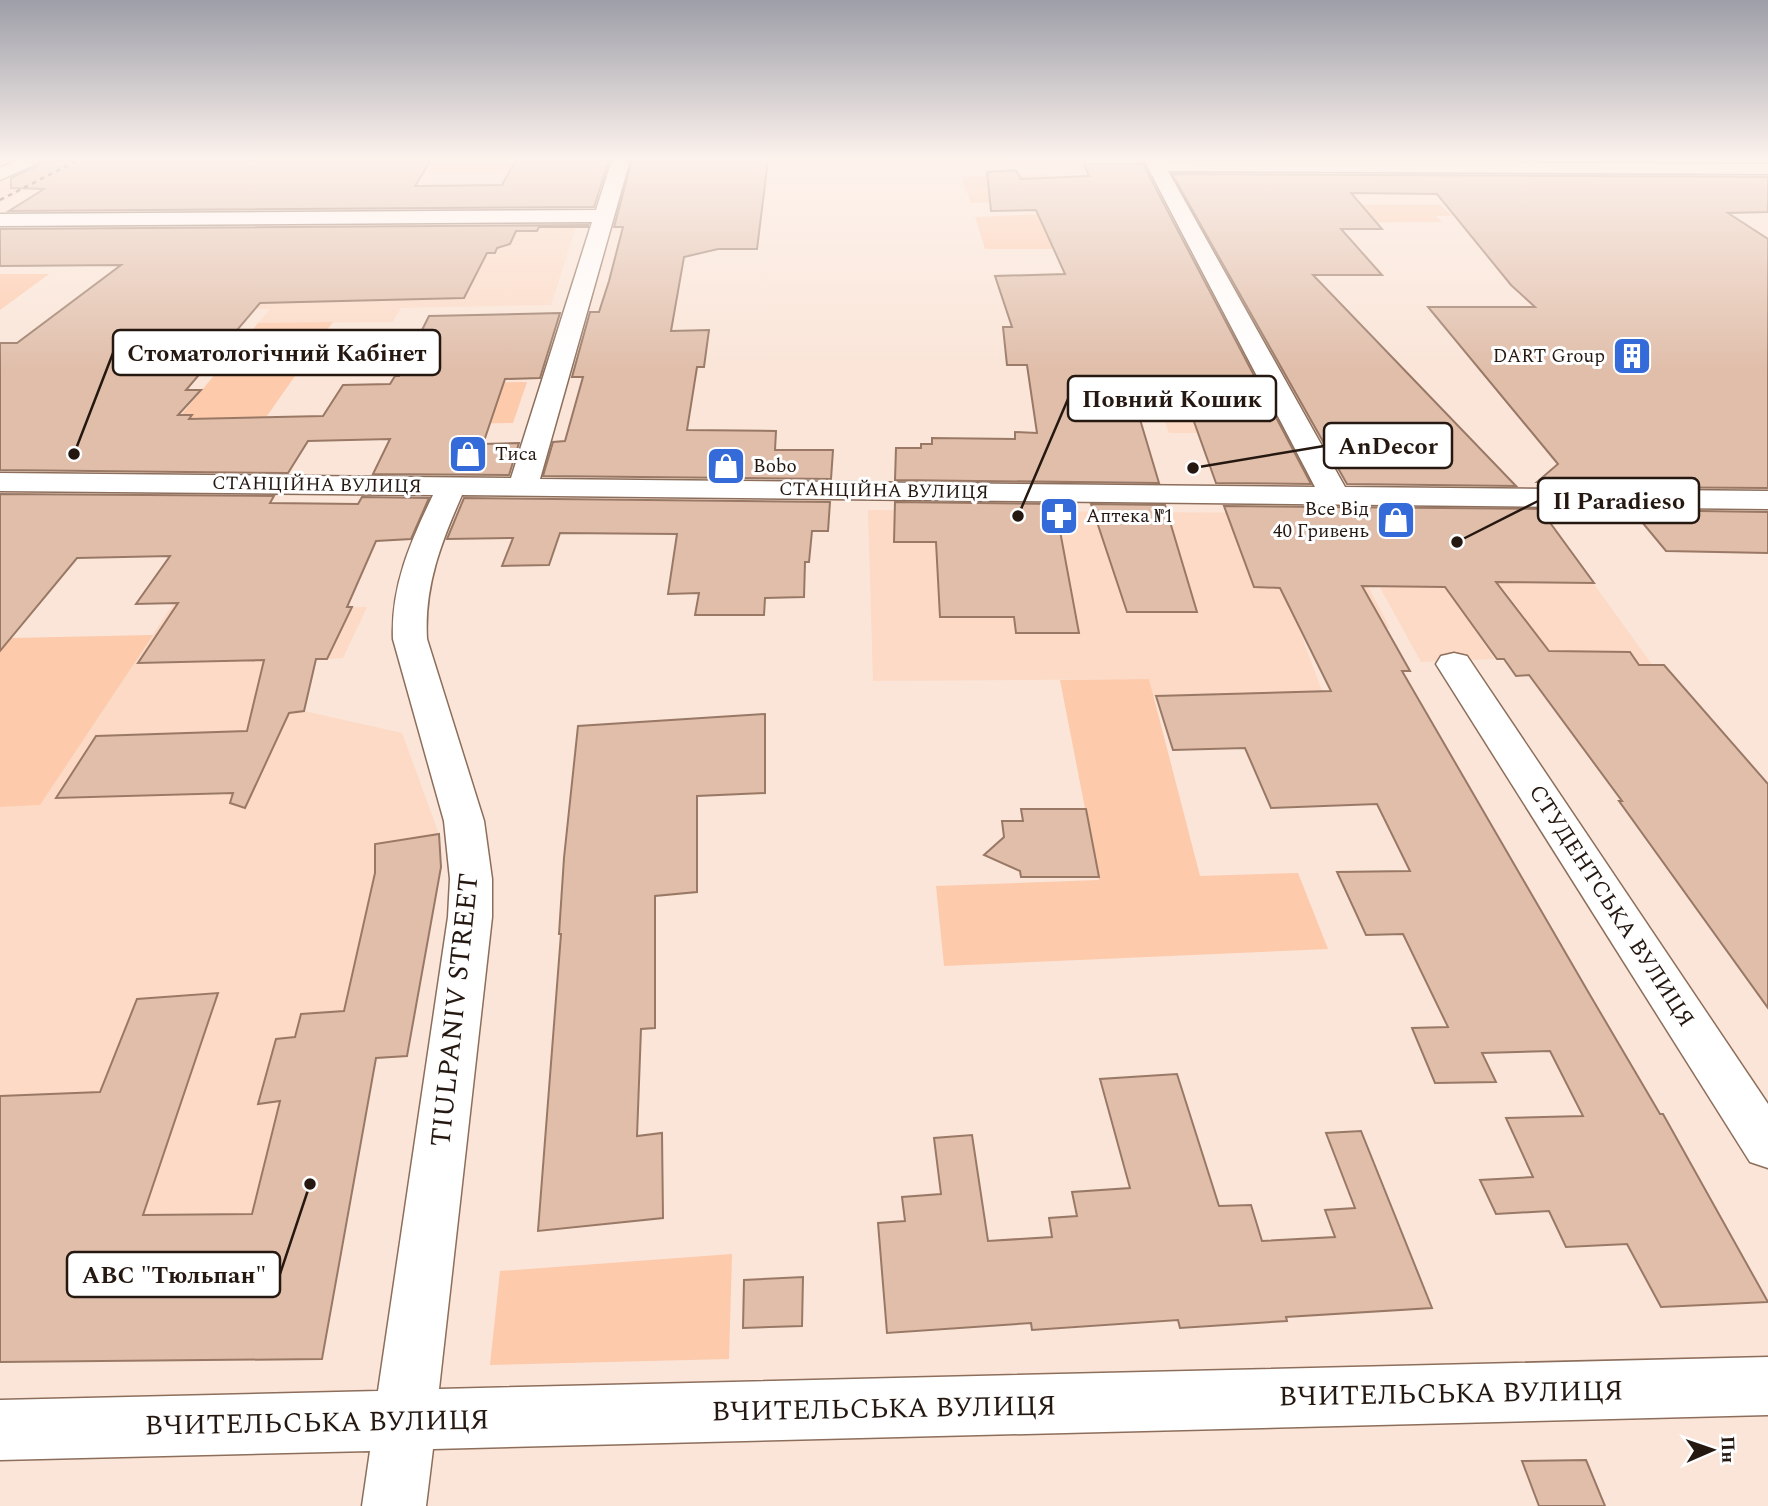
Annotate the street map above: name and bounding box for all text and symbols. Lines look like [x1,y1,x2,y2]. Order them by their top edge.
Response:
callout: Стоматологічний Кабінет [113,330,440,375]
building icon: DART Group [1611,335,1653,377]
text: Стоматологічний Кабінет [127,336,427,372]
place label: DART Group [1493,342,1605,371]
callout: Повний Кошик [1068,376,1276,421]
text: Повний Кошик [1082,382,1263,418]
callout: AnDecor [1324,423,1452,468]
text: AnDecor [1338,429,1439,465]
shop icon: Тиса [447,433,489,475]
place label: Тиса [495,440,538,469]
shop icon: Bobo [705,445,747,487]
place label: Bobo [753,452,797,481]
street label: СТАНЦІЙНА ВУЛИЦЯ [212,469,422,501]
street label: СТАНЦІЙНА ВУЛИЦЯ [779,475,989,507]
callout: Il Paradieso [1538,478,1699,523]
text: Il Paradieso [1553,484,1685,520]
pharmacy icon: Аптека №1 [1038,495,1080,537]
place label: Все Від 40 Гривень [1273,495,1369,546]
shop icon: Все Від 40 Гривень [1375,499,1417,541]
place label: Аптека №1 [1086,502,1173,531]
street label: СТУДЕНТСЬКА ВУЛИЦЯ [1519,778,1703,1034]
street label: TIULPANIV STREET [419,871,491,1149]
callout: ABC "Тюльпан" [67,1252,280,1297]
text: ABC "Тюльпан" [82,1258,266,1294]
street label: ВЧИТЕЛЬСЬКА ВУЛИЦЯ [1278,1369,1624,1419]
street label: ВЧИТЕЛЬСЬКА ВУЛИЦЯ [711,1384,1057,1434]
street label: ВЧИТЕЛЬСЬКА ВУЛИЦЯ [144,1398,490,1448]
north arrow [1677,1415,1747,1485]
text: Пн [1713,1435,1742,1464]

